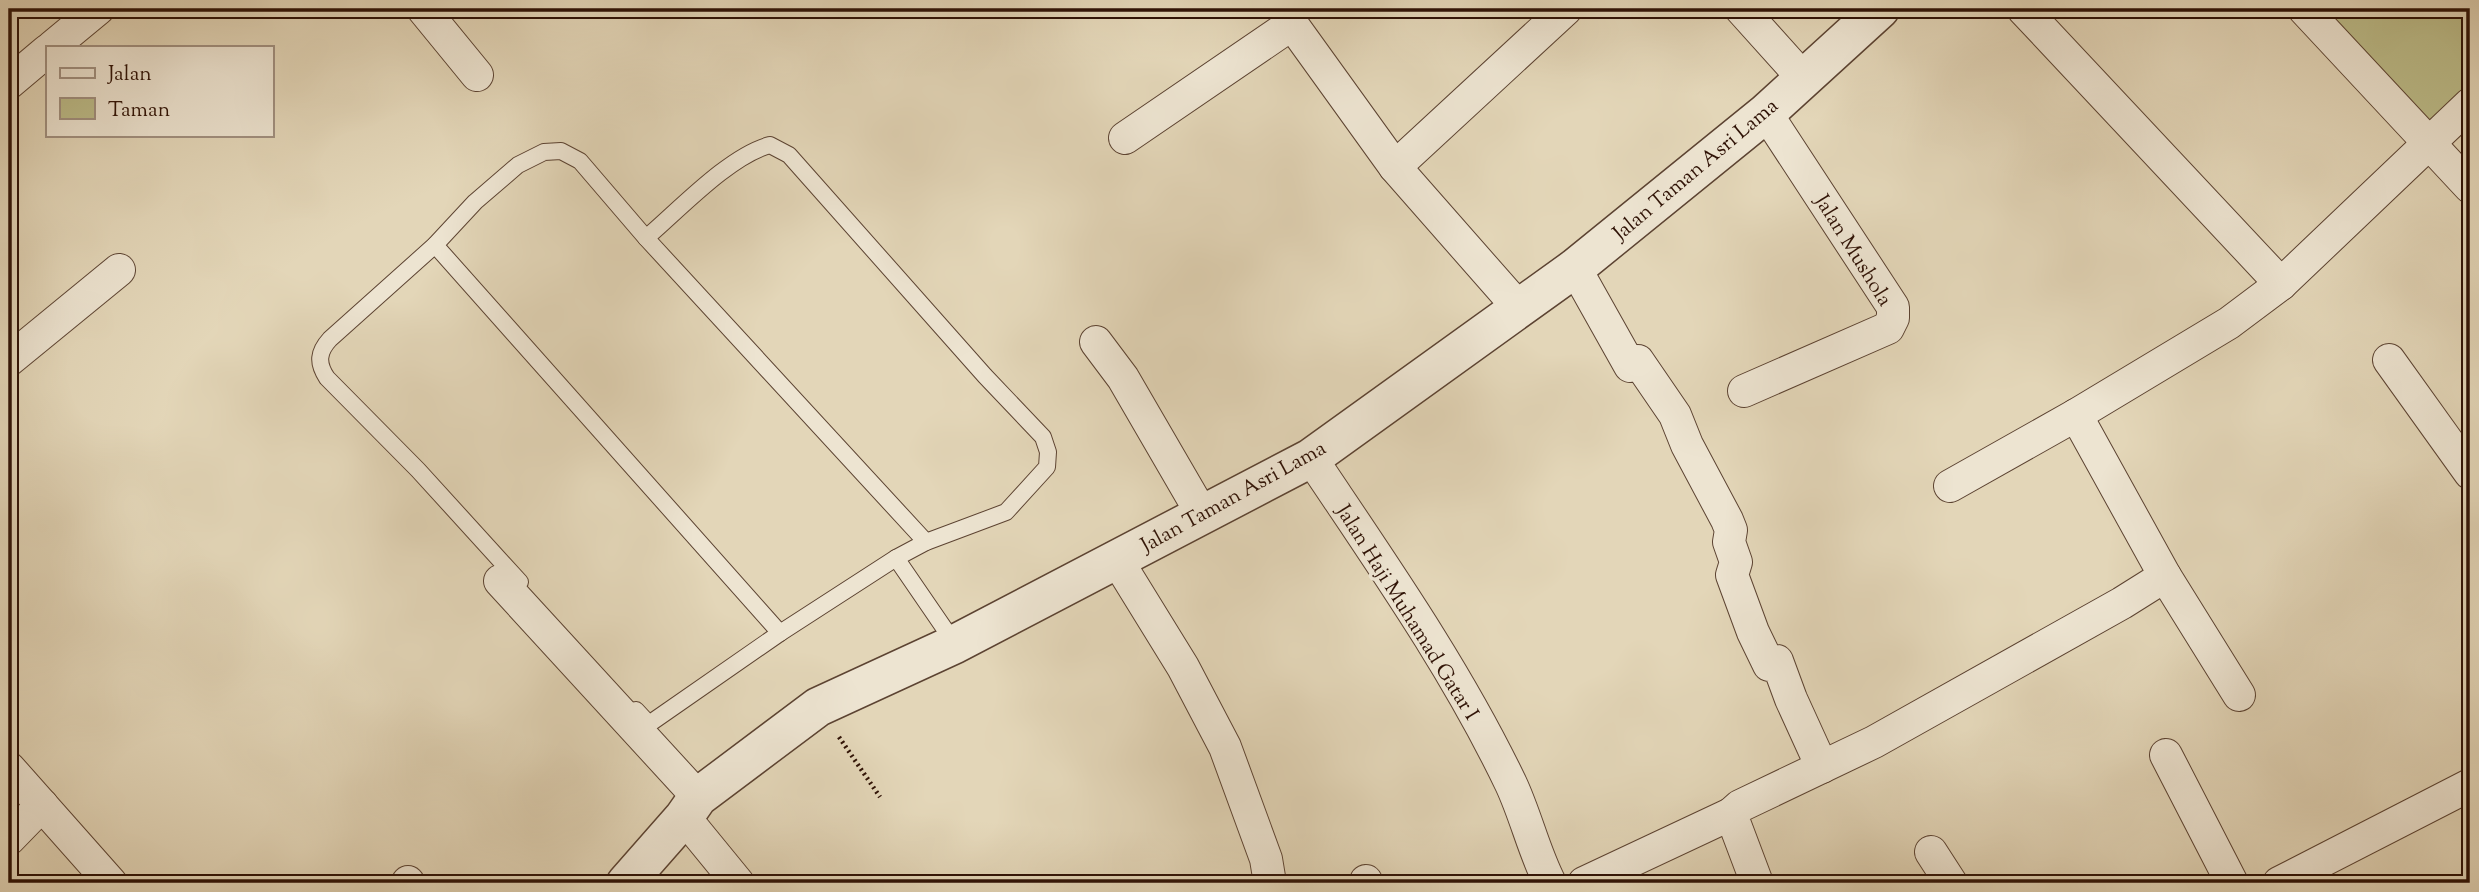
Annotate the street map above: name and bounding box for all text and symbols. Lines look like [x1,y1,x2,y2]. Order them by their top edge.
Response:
legend [46,46,273,136]
text: Jalan [107,60,152,90]
street label: Jalan Taman Asri Lama [1606,92,1786,249]
text: Taman [108,96,170,126]
street label: Jalan Mushola [1806,189,1899,313]
street label: Jalan Taman Asri Lama [1135,434,1332,562]
street label: Jalan Haji Muhamad Gatar I [1327,499,1485,727]

